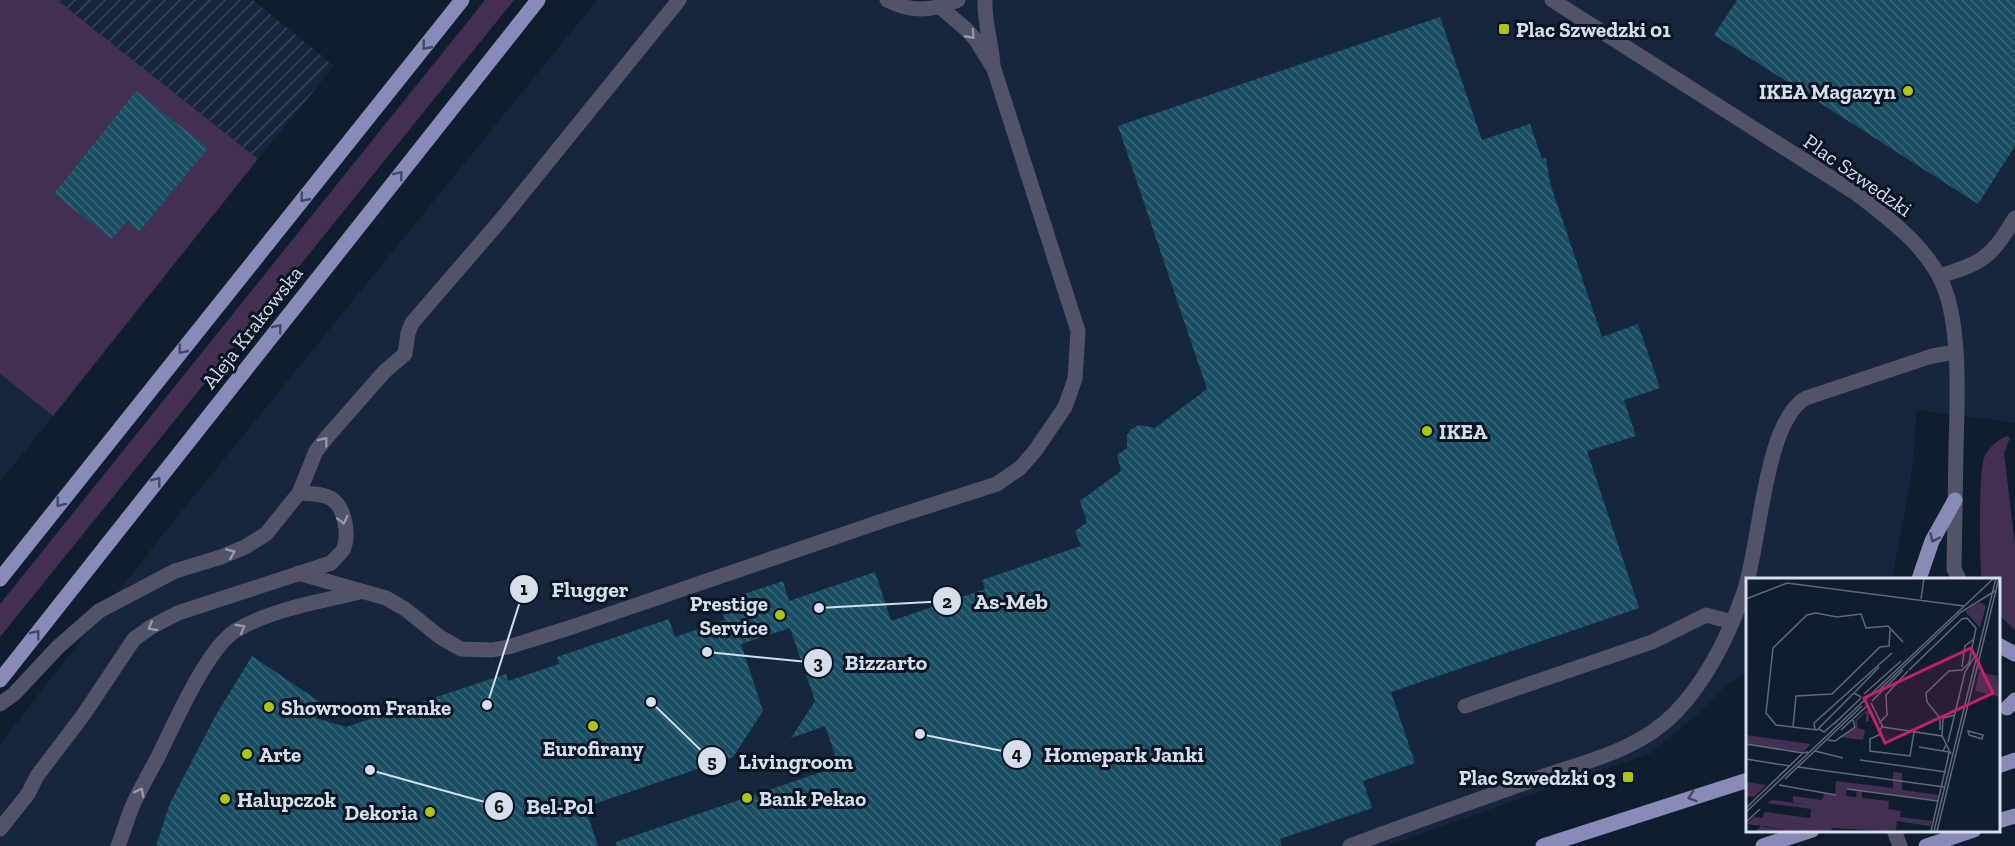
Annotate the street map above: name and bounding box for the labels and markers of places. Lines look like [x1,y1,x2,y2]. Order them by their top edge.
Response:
place label: Plac Szwedzki 01 [1516,17,1671,42]
marker: Plac Szwedzki 01 [1497,22,1511,36]
place label: IKEA Magazyn [1759,79,1897,104]
marker: IKEA Magazyn [1901,84,1915,98]
place label: IKEA [1439,419,1488,444]
marker: IKEA [1420,424,1434,438]
callout: Flugger [509,569,640,609]
callout: As-Meb [932,581,1060,621]
place label: Prestige Service [690,591,768,640]
marker: Prestige Service [773,608,787,622]
callout: Bizzarto [803,643,939,683]
place label: Showroom Franke [281,695,451,720]
marker: Showroom Franke [262,700,276,714]
marker: Eurofirany [586,719,600,733]
callout: Homepark Janki [1002,734,1216,774]
place label: Eurofirany [543,736,643,761]
callout: Livingroom [697,741,865,781]
place label: Arte [259,742,301,767]
marker: Arte [240,747,254,761]
place label: Plac Szwedzki 03 [1459,765,1616,790]
marker: Plac Szwedzki 03 [1621,770,1635,784]
callout: Bel-Pol [484,786,606,826]
place label: Bank Pekao [759,786,866,811]
place label: Halupczok [237,787,337,812]
marker: Bank Pekao [740,791,754,805]
marker: Halupczok [218,792,232,806]
place label: Dekoria [345,800,418,825]
marker: Dekoria [423,805,437,819]

